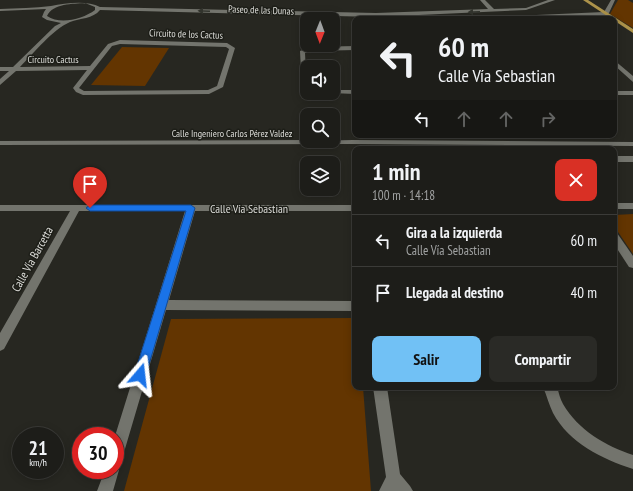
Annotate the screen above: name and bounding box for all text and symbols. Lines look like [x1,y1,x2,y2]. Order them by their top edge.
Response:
street label: Paseo de las Dunas [228,2,295,18]
one-way arrow [198,8,210,15]
one-way arrow [468,8,480,15]
north arrow [300,12,340,52]
map controls [300,12,340,196]
street label: Circuito de los Cactus [149,26,224,42]
text: 60 m [438,28,489,65]
icon: left [372,32,424,84]
street label: Circuito Cactus [27,53,79,66]
button: sound [300,60,340,100]
text: Calle Vía Sebastian [438,64,555,87]
button: search [300,108,340,148]
icon: left [411,108,433,130]
icon: ahead [453,108,475,130]
icon: ahead [495,108,517,130]
icon: right [537,108,559,130]
street label: Calle Ingeniero Carlos Pérez Valdez [172,127,293,140]
button: layers [300,156,340,196]
text: 1 min [372,156,420,187]
button: close [555,159,597,201]
pin [73,167,107,208]
icon: arrive [79,173,101,195]
text: 100 m · 14:18 [372,187,435,204]
street label: Calle Vía Sebastian [210,201,288,216]
text: Gira a la izquierda [406,223,502,242]
street label: Calle Vía Barcetta [8,224,56,294]
icon: left [372,230,394,252]
text: 60 m [571,231,597,250]
text: Calle Vía Sebastian [406,242,491,259]
icon: arrive [372,282,394,304]
text: Llegada al destino [406,283,504,302]
text: 40 m [571,283,597,302]
button: Salir [372,336,481,382]
button: Compartir [489,336,597,382]
position arrow [119,354,161,396]
speed limit sign: 30 [72,427,124,479]
text: 21 [28,435,48,461]
text: km/h [29,456,47,469]

